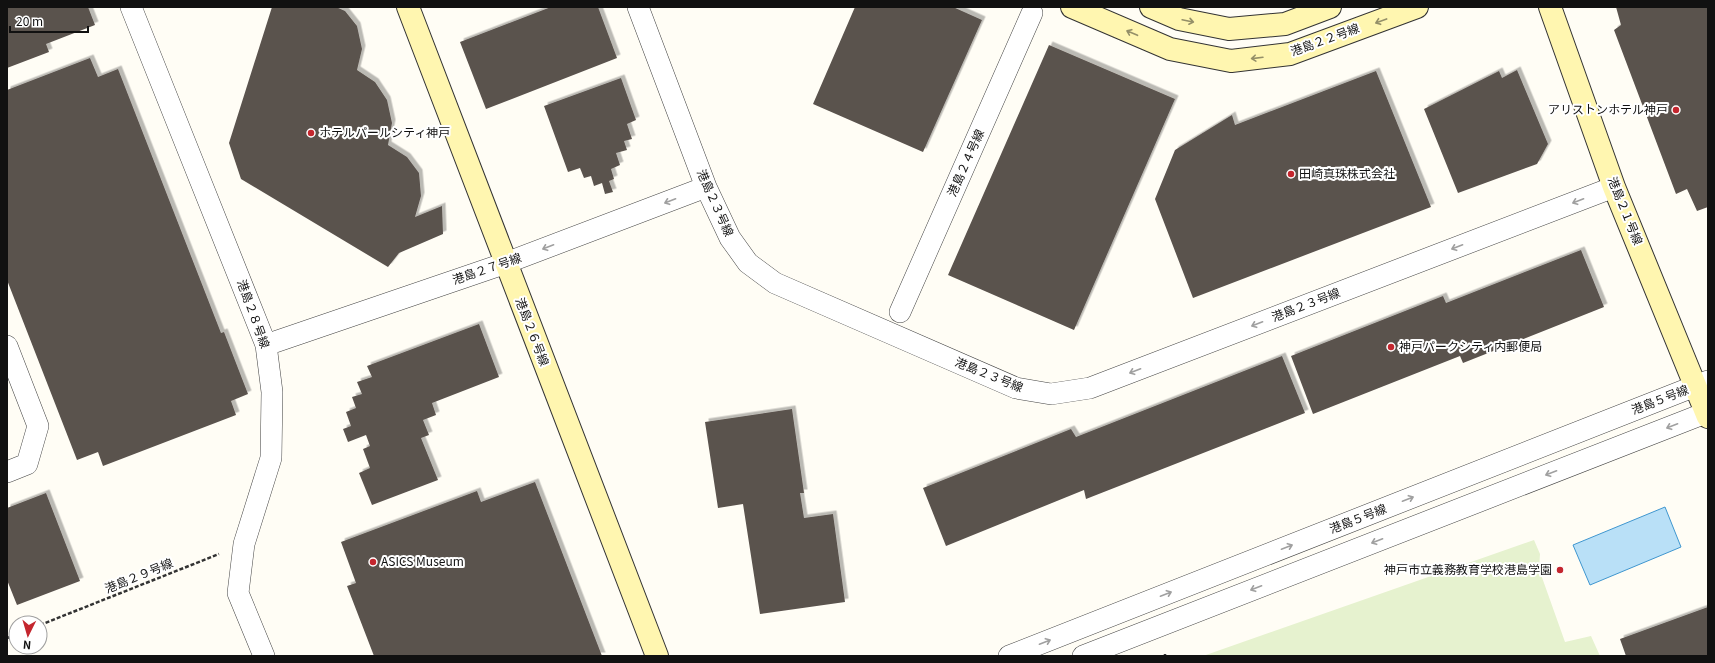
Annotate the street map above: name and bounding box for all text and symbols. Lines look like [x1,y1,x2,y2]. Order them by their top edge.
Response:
scale bar [10,8,88,34]
text: 20 m [16,12,43,29]
one-way arrow [1181,17,1194,25]
one-way arrow [1375,17,1387,25]
street label: 港島２２号線 [1288,18,1361,59]
one-way arrow [1126,28,1138,36]
one-way arrow [1251,54,1264,62]
place label: アリストンホテル神戸 [1548,100,1668,117]
marker: アリストンホテル神戸 [1671,105,1681,115]
place label: ホテルパールシティ神戸 [319,123,450,140]
street label: 港島２４号線 [942,126,987,199]
marker: ホテルパールシティ神戸 [306,128,316,138]
place label: 田崎真珠株式会社 [1299,164,1395,181]
street label: 港島２３号線 [694,166,739,239]
marker: 田崎真珠株式会社 [1286,169,1296,179]
street label: 港島２１号線 [1605,174,1648,247]
one-way arrow [664,197,676,205]
one-way arrow [1572,197,1584,205]
one-way arrow [542,243,554,251]
one-way arrow [1451,244,1463,252]
street label: 港島２７号線 [450,248,523,287]
street label: 港島２８号線 [234,277,275,350]
street label: 港島２３号線 [1269,283,1342,324]
street label: 港島２６号線 [513,295,554,368]
one-way arrow [1251,321,1263,329]
place label: 神戸パークシティ内郵便局 [1399,337,1542,354]
marker: 神戸パークシティ内郵便局 [1386,342,1396,352]
street label: 港島２３号線 [953,352,1026,395]
one-way arrow [1130,367,1142,375]
street label: 港島５号線 [1628,380,1691,417]
one-way arrow [1666,422,1678,430]
one-way arrow [1545,470,1557,477]
one-way arrow [1401,495,1413,503]
street label: 港島５号線 [1326,499,1389,536]
one-way arrow [1372,537,1384,545]
one-way arrow [1280,542,1292,550]
place label: ASICS Museum [381,552,464,569]
street label: 港島２９号線 [102,553,175,596]
marker: ASICS Museum [368,557,378,567]
place label: 神戸市立義務教育学校港島学園 [1384,560,1552,577]
marker: 神戸市立義務教育学校港島学園 [1555,565,1565,575]
one-way arrow [1251,585,1263,593]
one-way arrow [1159,590,1171,598]
north arrow [8,615,48,655]
one-way arrow [1038,637,1050,645]
text: N [22,638,32,654]

